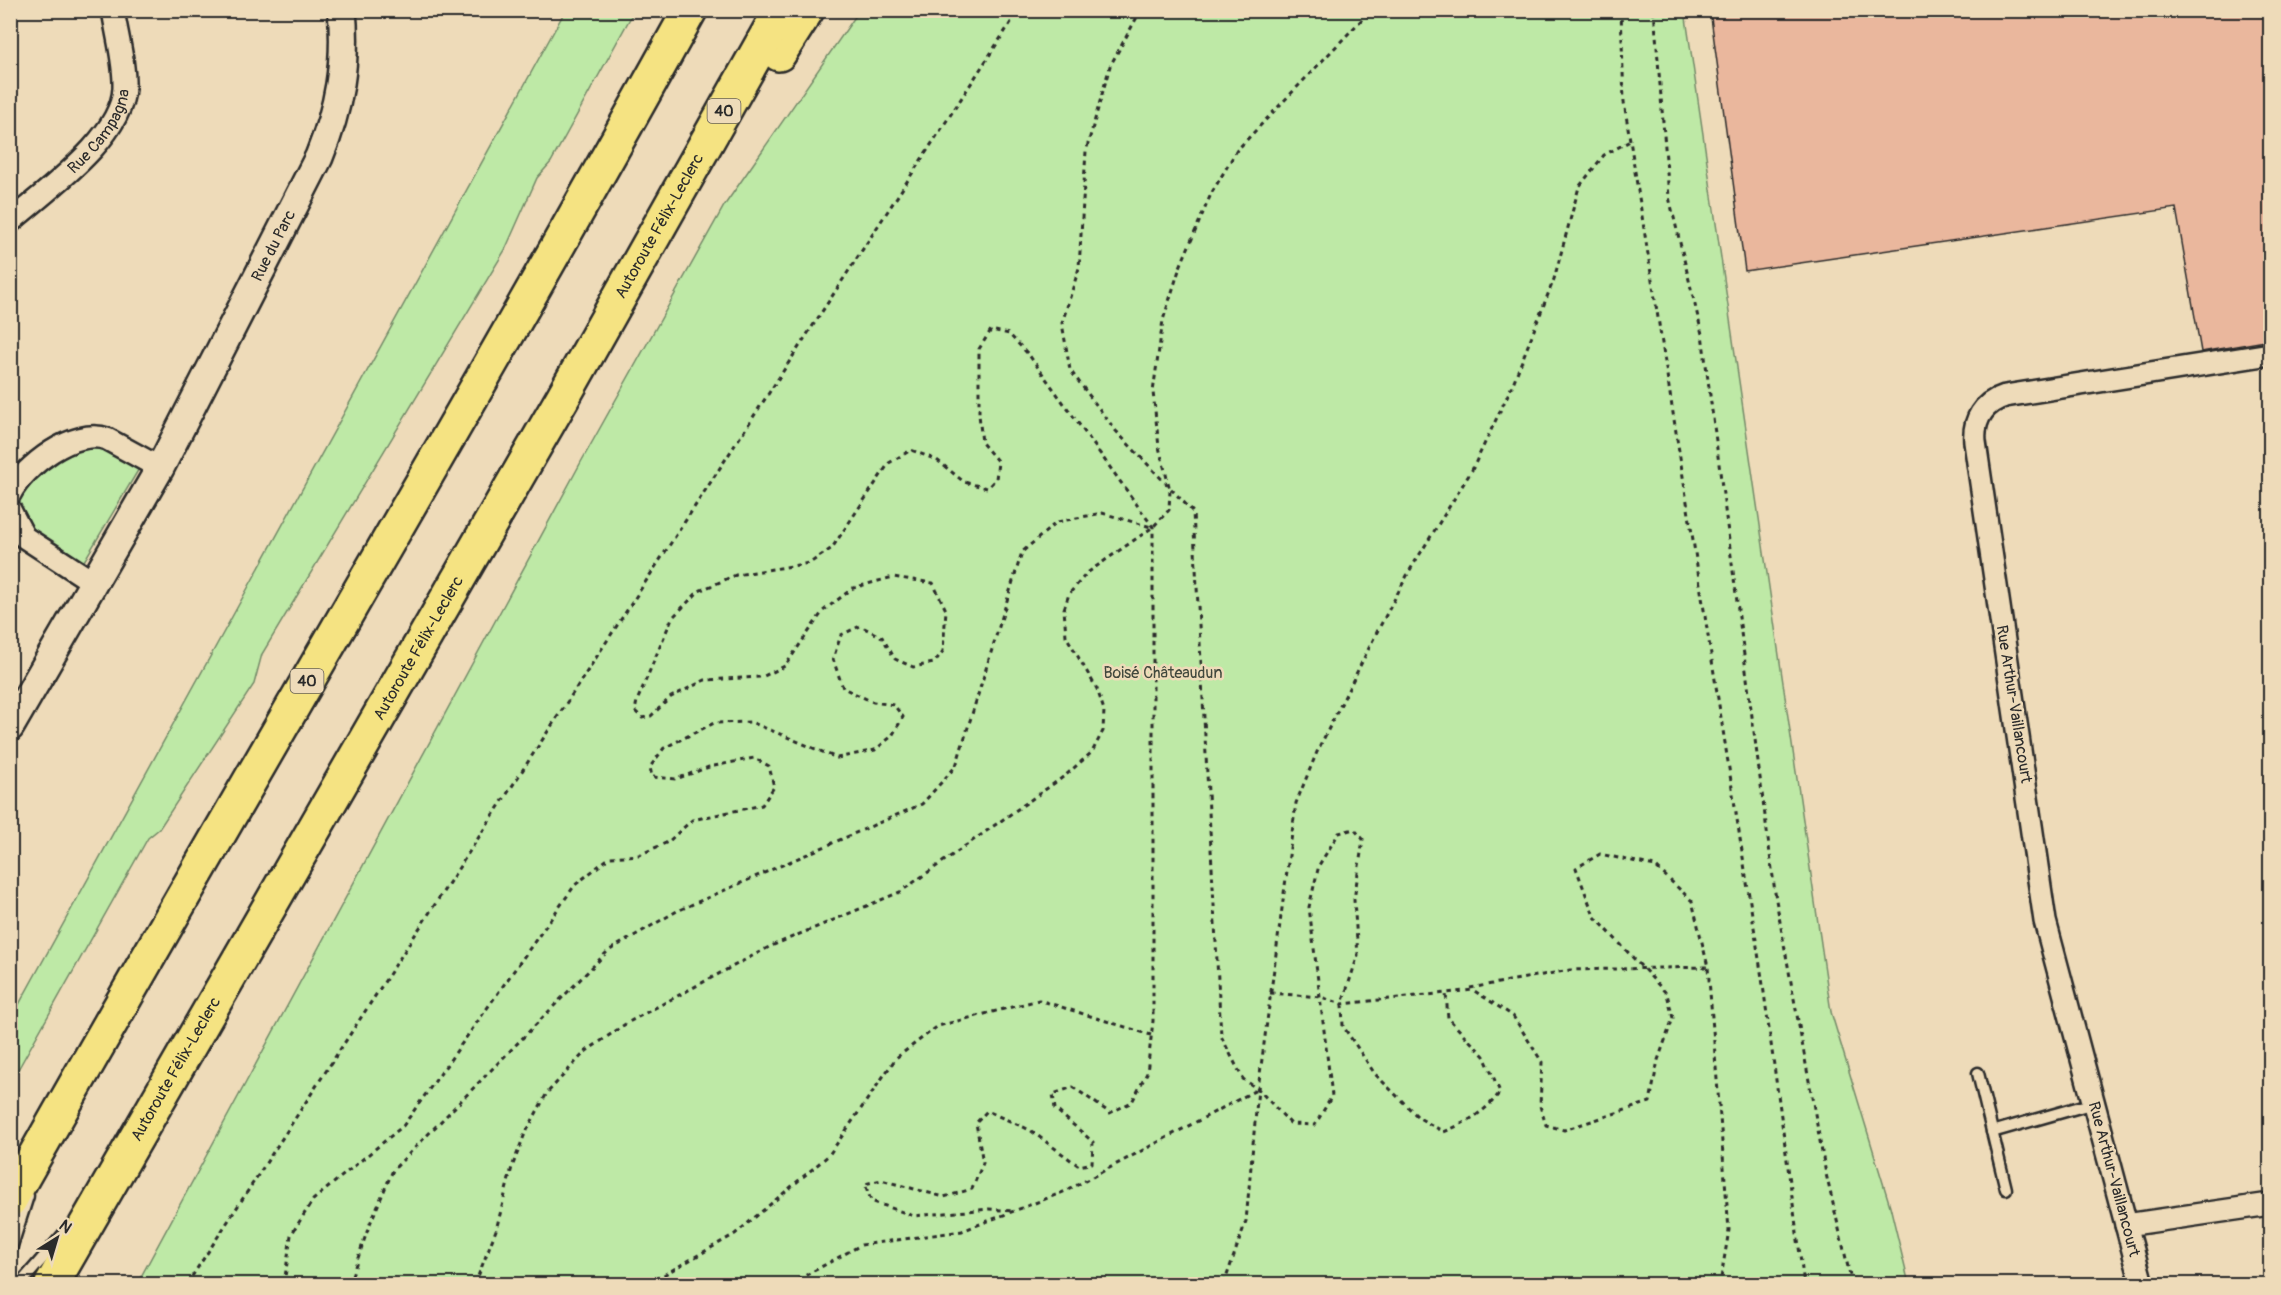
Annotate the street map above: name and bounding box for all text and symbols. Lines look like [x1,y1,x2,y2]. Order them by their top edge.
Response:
street label: Rue Campagna [63,88,134,178]
road number: 40 [708,99,740,123]
street label: Autoroute Félix-Leclerc [611,150,708,302]
street label: Rue du Parc [247,207,300,285]
street label: Autoroute Félix-Leclerc [369,572,468,724]
street label: Rue Arthur-Vaillancourt [1992,624,2036,785]
park label: Boisé Châteaudun [1104,663,1222,683]
road number: 40 [290,669,324,693]
street label: Autoroute Félix-Leclerc [126,993,225,1145]
street label: Rue Arthur-Vaillancourt [2084,1099,2144,1259]
north arrow [27,1208,87,1268]
text: N [55,1216,76,1238]

